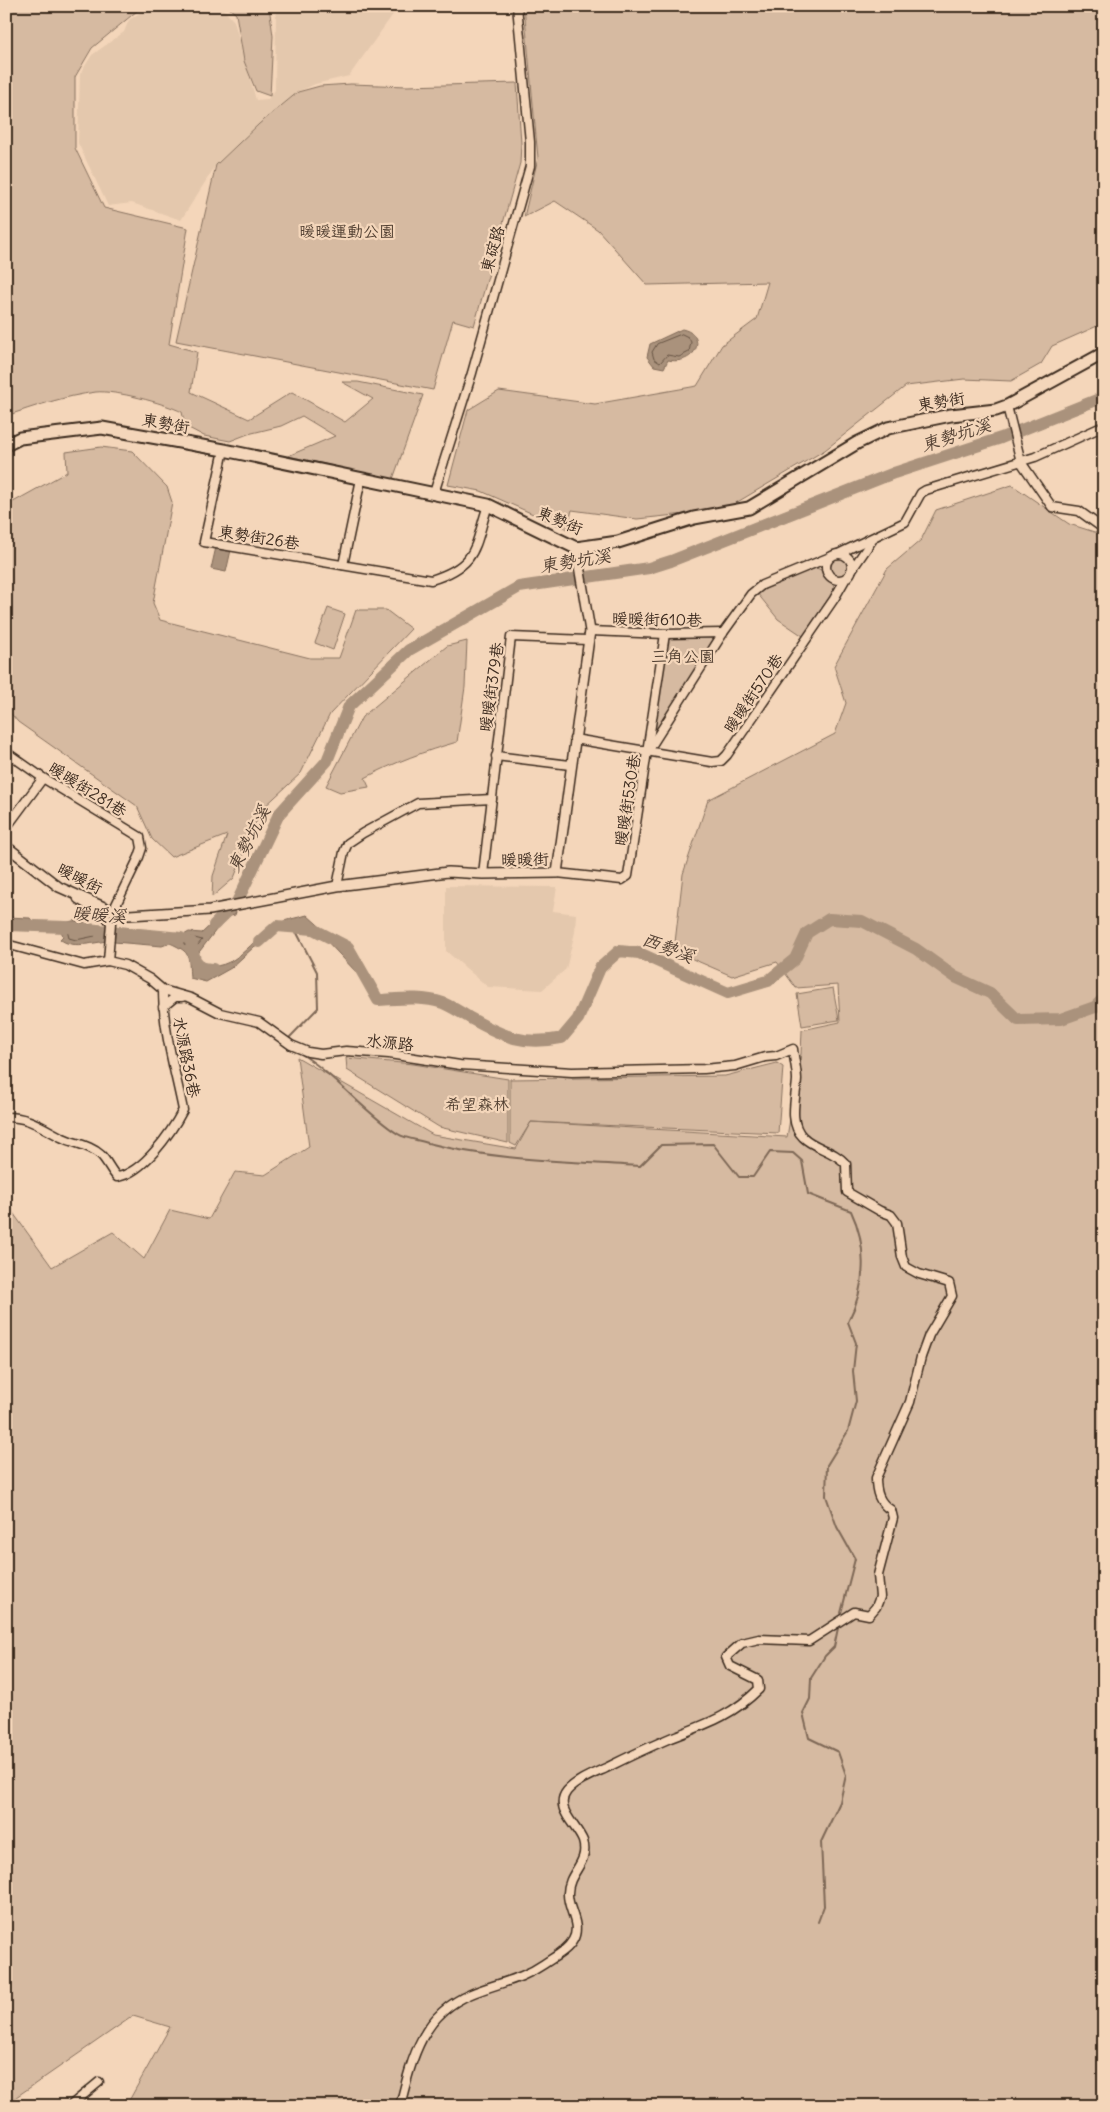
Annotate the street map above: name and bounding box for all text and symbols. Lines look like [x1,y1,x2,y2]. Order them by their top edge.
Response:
park label: 暖暖運動公園 [299,221,395,241]
street label: 東碇路 [476,223,508,275]
street label: 東勢街 [916,387,966,415]
street label: 東勢街 [141,409,191,437]
water label: 東勢坑溪 [918,412,995,457]
street label: 東勢街 [534,501,586,539]
street label: 東勢街26巷 [217,521,301,553]
water label: 東勢坑溪 [538,543,613,577]
street label: 暖暖街610巷 [612,608,702,630]
street label: 暖暖街379巷 [475,641,507,733]
park label: 三角公園 [651,646,715,666]
street label: 暖暖街570巷 [719,649,787,737]
street label: 暖暖街530巷 [610,753,644,847]
street label: 暖暖街281巷 [45,757,131,821]
water label: 東勢坑溪 [222,801,276,876]
street label: 暖暖街 [501,849,549,869]
street label: 暖暖街 [54,858,106,898]
water label: 暖暖溪 [71,901,128,928]
water label: 西勢溪 [639,927,698,968]
street label: 水源路36巷 [169,1015,205,1099]
street label: 水源路 [365,1030,415,1054]
park label: 希望森林 [445,1094,509,1114]

